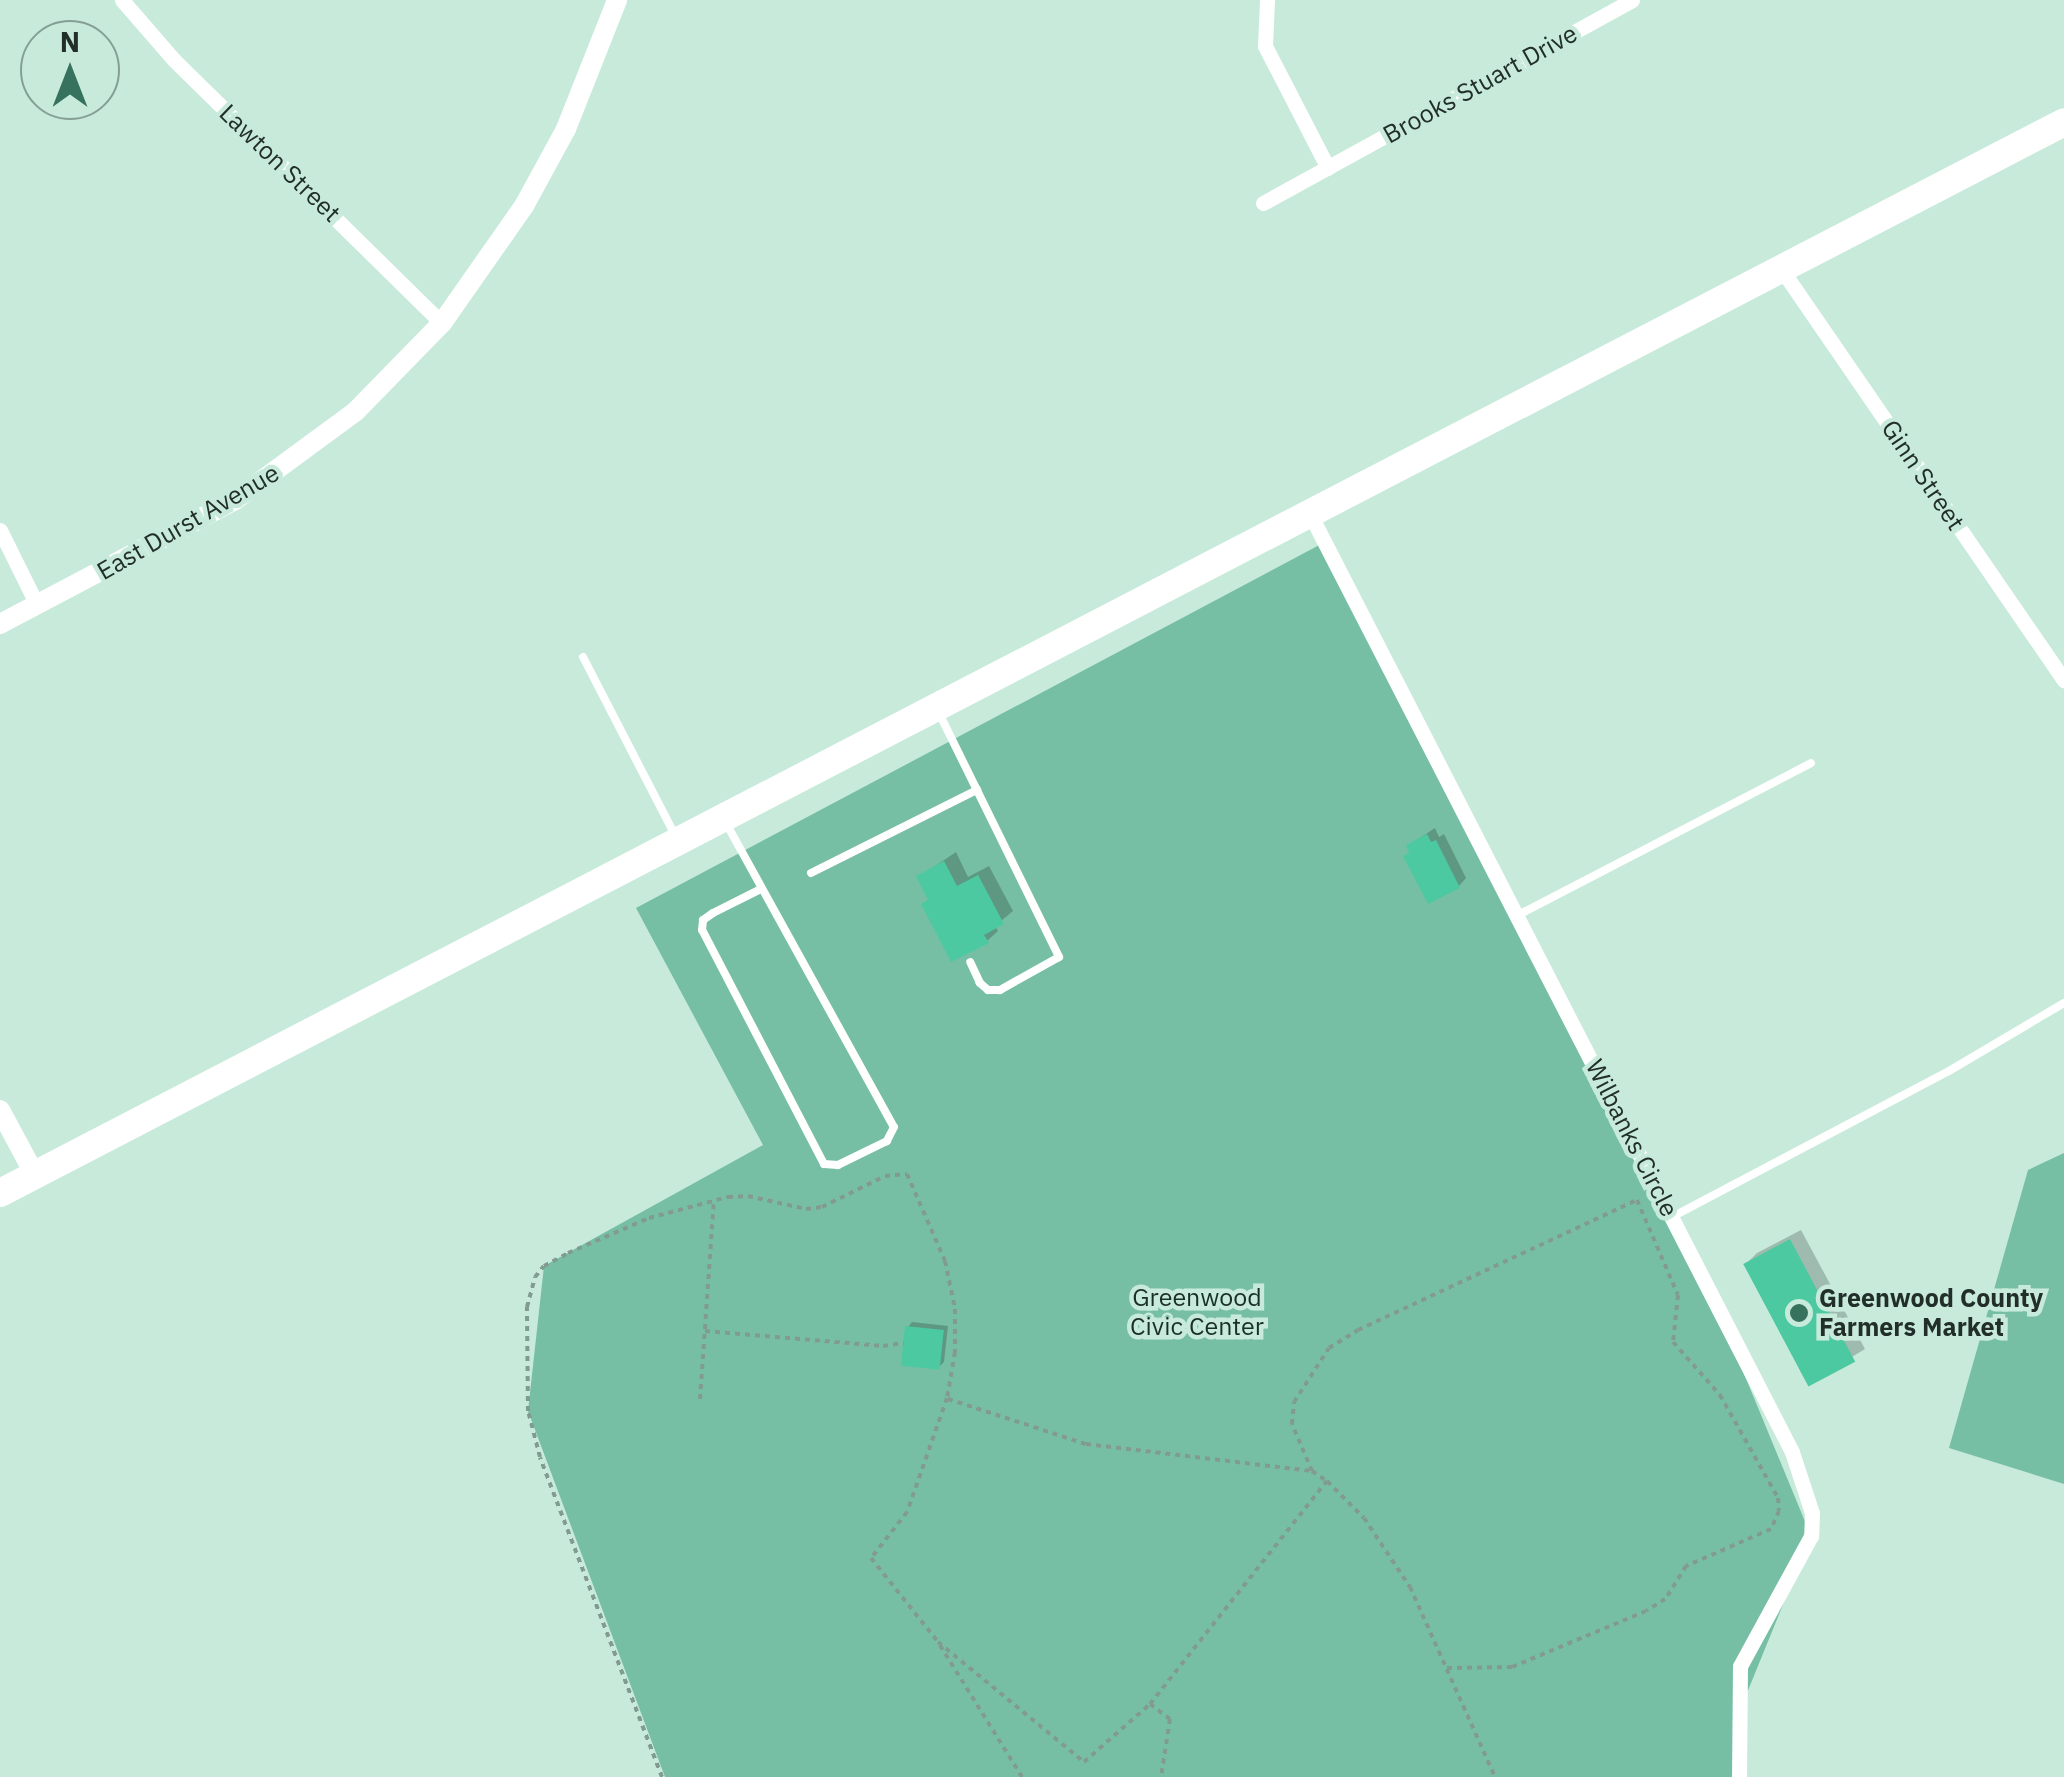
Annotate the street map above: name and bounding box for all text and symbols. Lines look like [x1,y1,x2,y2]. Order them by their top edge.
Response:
street label: Brooks Stuart Drive [1378,18,1582,150]
north arrow [20,20,120,120]
text: N [60,23,80,60]
street label: Lawton Street [213,98,347,228]
street label: Ginn Street [1875,414,1971,536]
street label: East Durst Avenue [92,458,284,586]
street label: Wilbanks Circle [1580,1054,1684,1222]
park label: Greenwood Civic Center [1130,1283,1264,1342]
place label: Greenwood County Farmers Market [1819,1284,2043,1343]
marker: Greenwood County Farmers Market [1788,1302,1810,1324]

